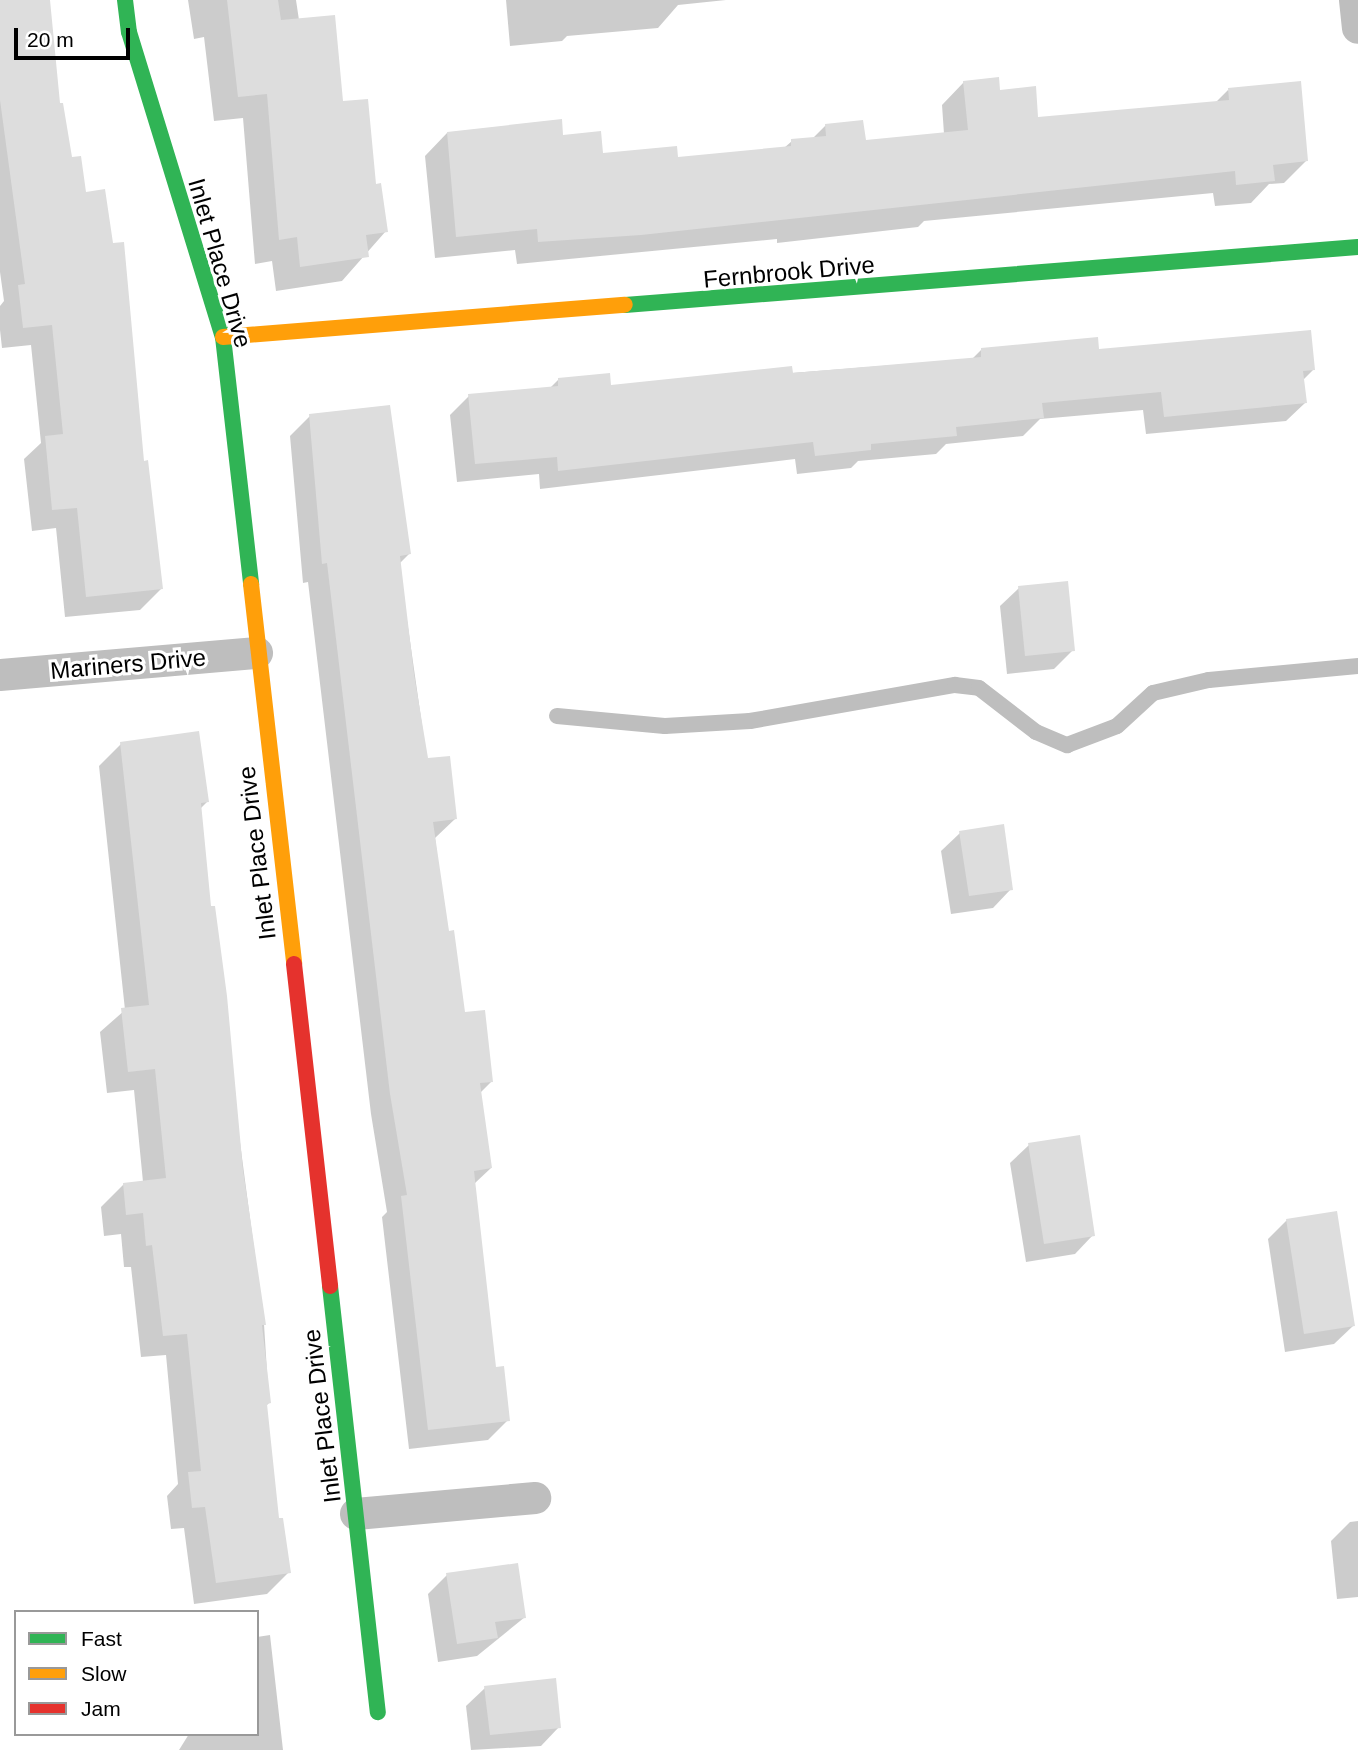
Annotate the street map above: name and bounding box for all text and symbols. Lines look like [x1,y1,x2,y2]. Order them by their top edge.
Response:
scale bar [18,14,133,58]
text: 20 m [27,28,74,51]
street label: Inlet Place Drive [182,175,258,351]
street label: Fernbrook Drive [702,250,876,294]
street label: Mariners Drive [49,643,207,685]
street label: Inlet Place Drive [232,765,282,941]
street label: Inlet Place Drive [297,1328,347,1504]
legend [14,1610,259,1736]
text: Fast [81,1627,122,1650]
text: Slow [81,1662,127,1685]
text: Jam [81,1697,121,1720]

